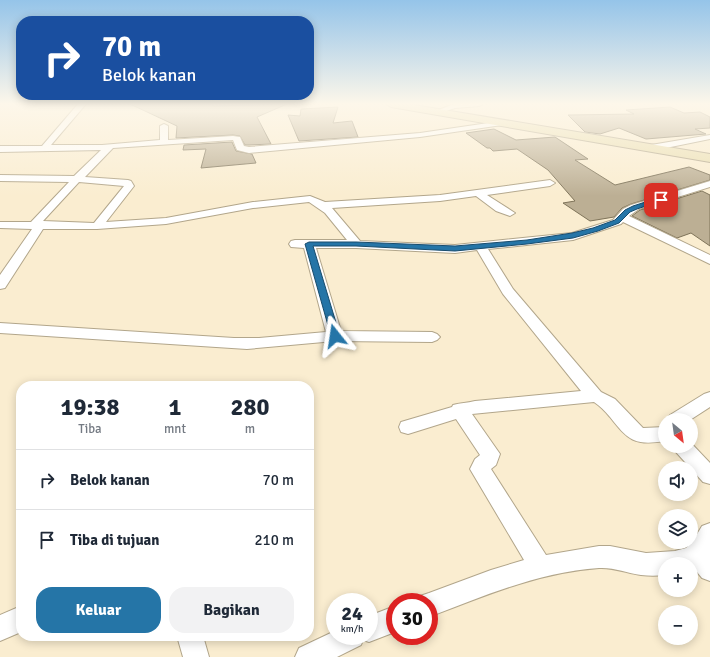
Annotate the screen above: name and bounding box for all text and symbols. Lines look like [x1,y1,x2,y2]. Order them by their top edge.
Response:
text: 70 m [102,30,161,64]
icon: right [36,32,88,84]
text: Belok kanan [102,64,196,86]
pin [644,183,678,217]
icon: arrive [650,189,672,211]
position arrow [314,315,356,357]
text: 19:38 [61,392,119,422]
text: 1 [169,392,181,422]
text: 280 [231,392,269,422]
north arrow [658,413,698,453]
map controls [658,413,698,645]
text: Tiba [78,421,102,437]
text: mnt [164,421,186,437]
text: m [245,421,255,437]
button: sound [658,461,698,501]
icon: right [36,469,58,491]
text: Belok kanan [70,471,150,489]
text: 70 m [263,471,294,489]
button: layers [658,509,698,549]
icon: arrive [36,529,58,551]
text: Tiba di tujuan [70,531,160,549]
text: 210 m [254,531,294,549]
button: + [658,557,698,597]
button: Keluar [36,587,161,633]
button: Bagikan [169,587,294,633]
speed limit sign: 30 [386,593,438,645]
text: 24 [341,601,363,626]
button: − [658,605,698,645]
text: km/h [341,623,363,635]

